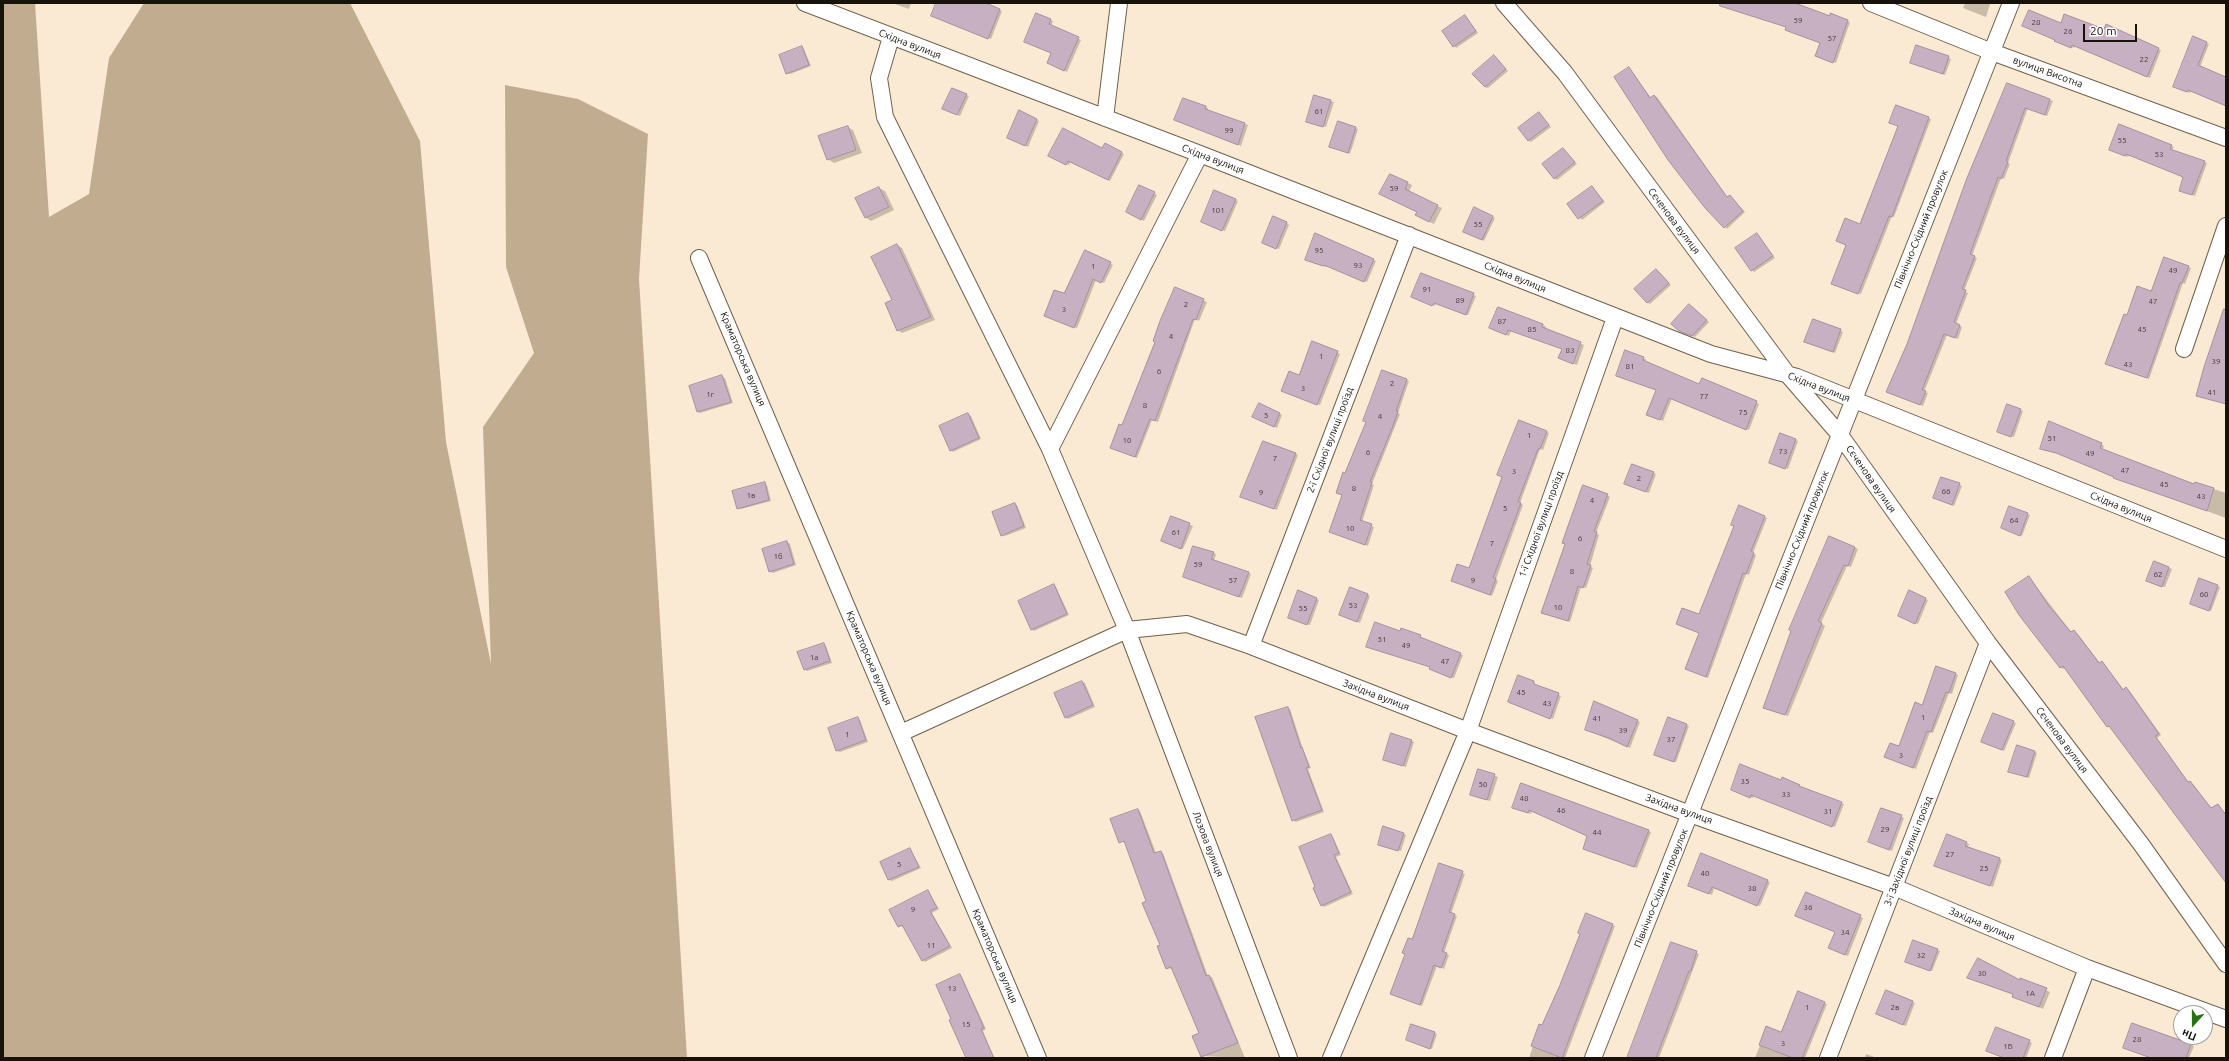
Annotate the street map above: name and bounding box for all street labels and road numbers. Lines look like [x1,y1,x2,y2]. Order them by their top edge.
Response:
street label: Східна вулиця [877,27,943,61]
street label: вулиця Висотна [2011,54,2085,90]
street label: Східна вулиця [1180,142,1246,176]
street label: Північно-Східний провулок [1892,168,1950,290]
street label: Сєченова вулиця [1645,186,1703,256]
street label: Східна вулиця [1482,259,1548,295]
street label: Краматорська вулиця [718,310,768,408]
street label: Східна вулиця [1786,370,1852,404]
street label: 2-ї Східної вулиці проїзд [1304,385,1356,495]
street label: Сєченова вулиця [1843,443,1899,515]
street label: 1-ї Східної вулиці проїзд [1516,469,1566,579]
street label: Північно-Східний провулок [1773,469,1831,591]
street label: Східна вулиця [2088,489,2154,525]
street label: Краматорська вулиця [844,609,894,707]
street label: Західна вулиця [1341,677,1411,713]
street label: Сєченова вулиця [2033,705,2091,775]
street label: Західна вулиця [1644,791,1714,827]
street label: 3-ї Західної вулиці проїзд [1881,794,1935,908]
street label: Лозова вулиця [1190,809,1226,879]
street label: Північно-Східний провулок [1632,827,1690,949]
street label: Західна вулиця [1947,905,2017,943]
street label: Краматорська вулиця [970,907,1020,1005]

